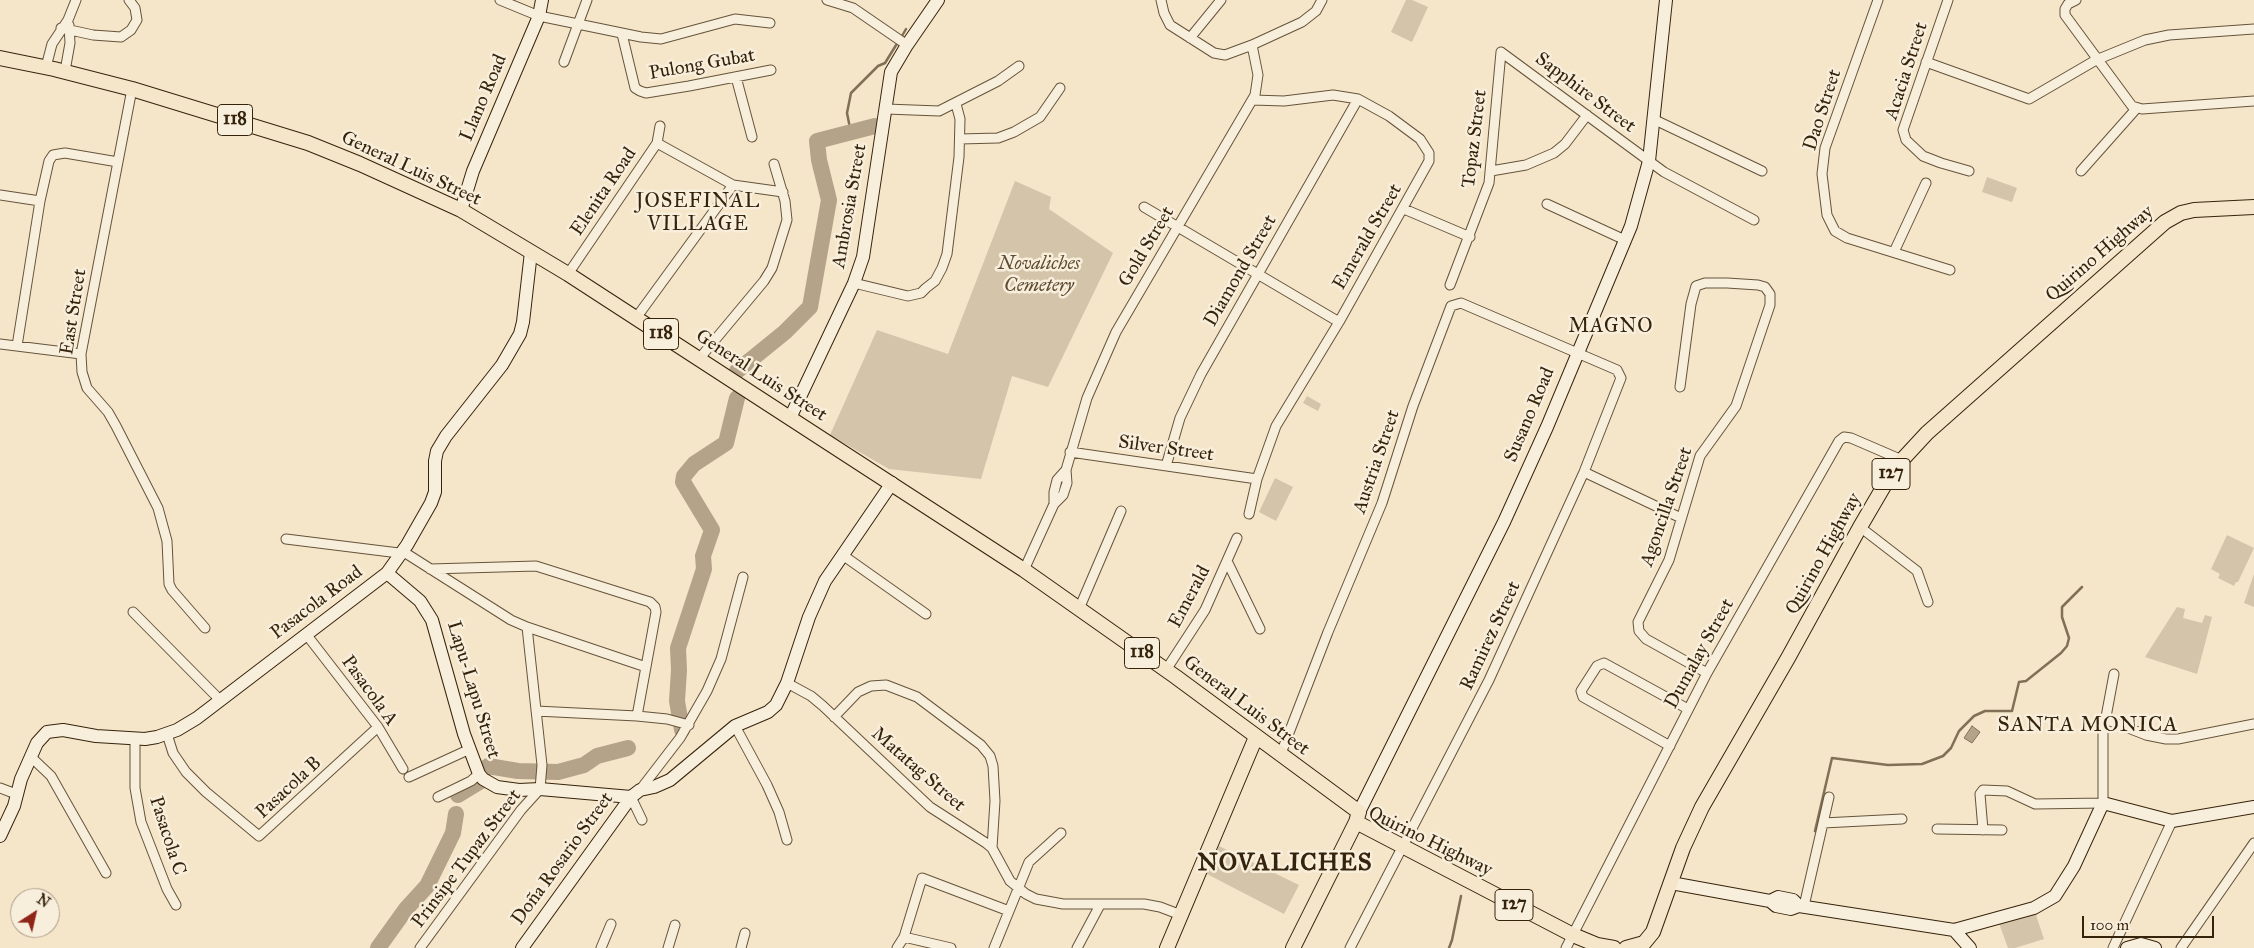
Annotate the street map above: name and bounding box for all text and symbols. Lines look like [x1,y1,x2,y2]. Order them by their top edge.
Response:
street label: Acacia Street [1881,19,1933,123]
street label: Pulong Gubat [647,44,757,86]
street label: Sapphire Street [1530,48,1640,138]
street label: Llano Road [456,51,512,145]
street label: Dao Street [1799,67,1847,153]
street label: Topaz Street [1458,89,1492,189]
road number: 118 [218,104,252,136]
street label: General Luis Street [337,127,485,211]
street label: Ambrosia Street [828,142,872,270]
street label: Elenita Road [566,144,642,240]
street label: Emerald Street [1329,180,1407,294]
district label: JOSEFINAL VILLAGE [635,190,761,237]
street label: Quirino Highway [2042,201,2158,307]
street label: Gold Street [1114,203,1180,291]
street label: Diamond Street [1200,211,1282,331]
park label: Novaliches Cemetery [998,253,1080,297]
street label: East Street [56,267,92,357]
district label: MAGNO [1568,315,1654,339]
road number: 118 [644,318,678,349]
street label: General Luis Street [691,325,831,427]
street label: Susano Road [1500,364,1560,466]
street label: Austria Street [1349,407,1405,517]
street label: Silver Street [1117,431,1215,467]
street label: Agoncilla Street [1636,444,1698,570]
road number: 127 [1872,458,1910,489]
street label: Quirino Highway [1781,489,1867,619]
street label: Pasacola Road [267,561,367,645]
street label: Emerald [1164,562,1216,632]
street label: Ramirez Street [1456,578,1526,694]
street label: Dumalay Street [1660,595,1740,713]
street label: Lapu-Lapu Street [441,619,505,761]
road number: 118 [1124,638,1160,668]
street label: Pasacola A [336,651,402,731]
street label: General Luis Street [1178,651,1314,761]
district label: SANTA MONICA [1996,713,2180,739]
street label: Matatag Street [866,723,970,817]
street label: Pasacola B [252,752,326,824]
street label: Prinsipe Tupaz Street [407,785,527,933]
street label: Doña Rosario Street [507,788,619,930]
street label: Pasacola C [144,794,190,878]
street label: Quirino Highway [1364,802,1496,882]
district label: NOVALICHES [1196,850,1374,878]
north arrow [10,888,60,938]
road number: 127 [1495,890,1533,920]
text: N [34,891,53,911]
scale bar [2084,906,2216,938]
text: 100 m [2090,916,2129,934]

